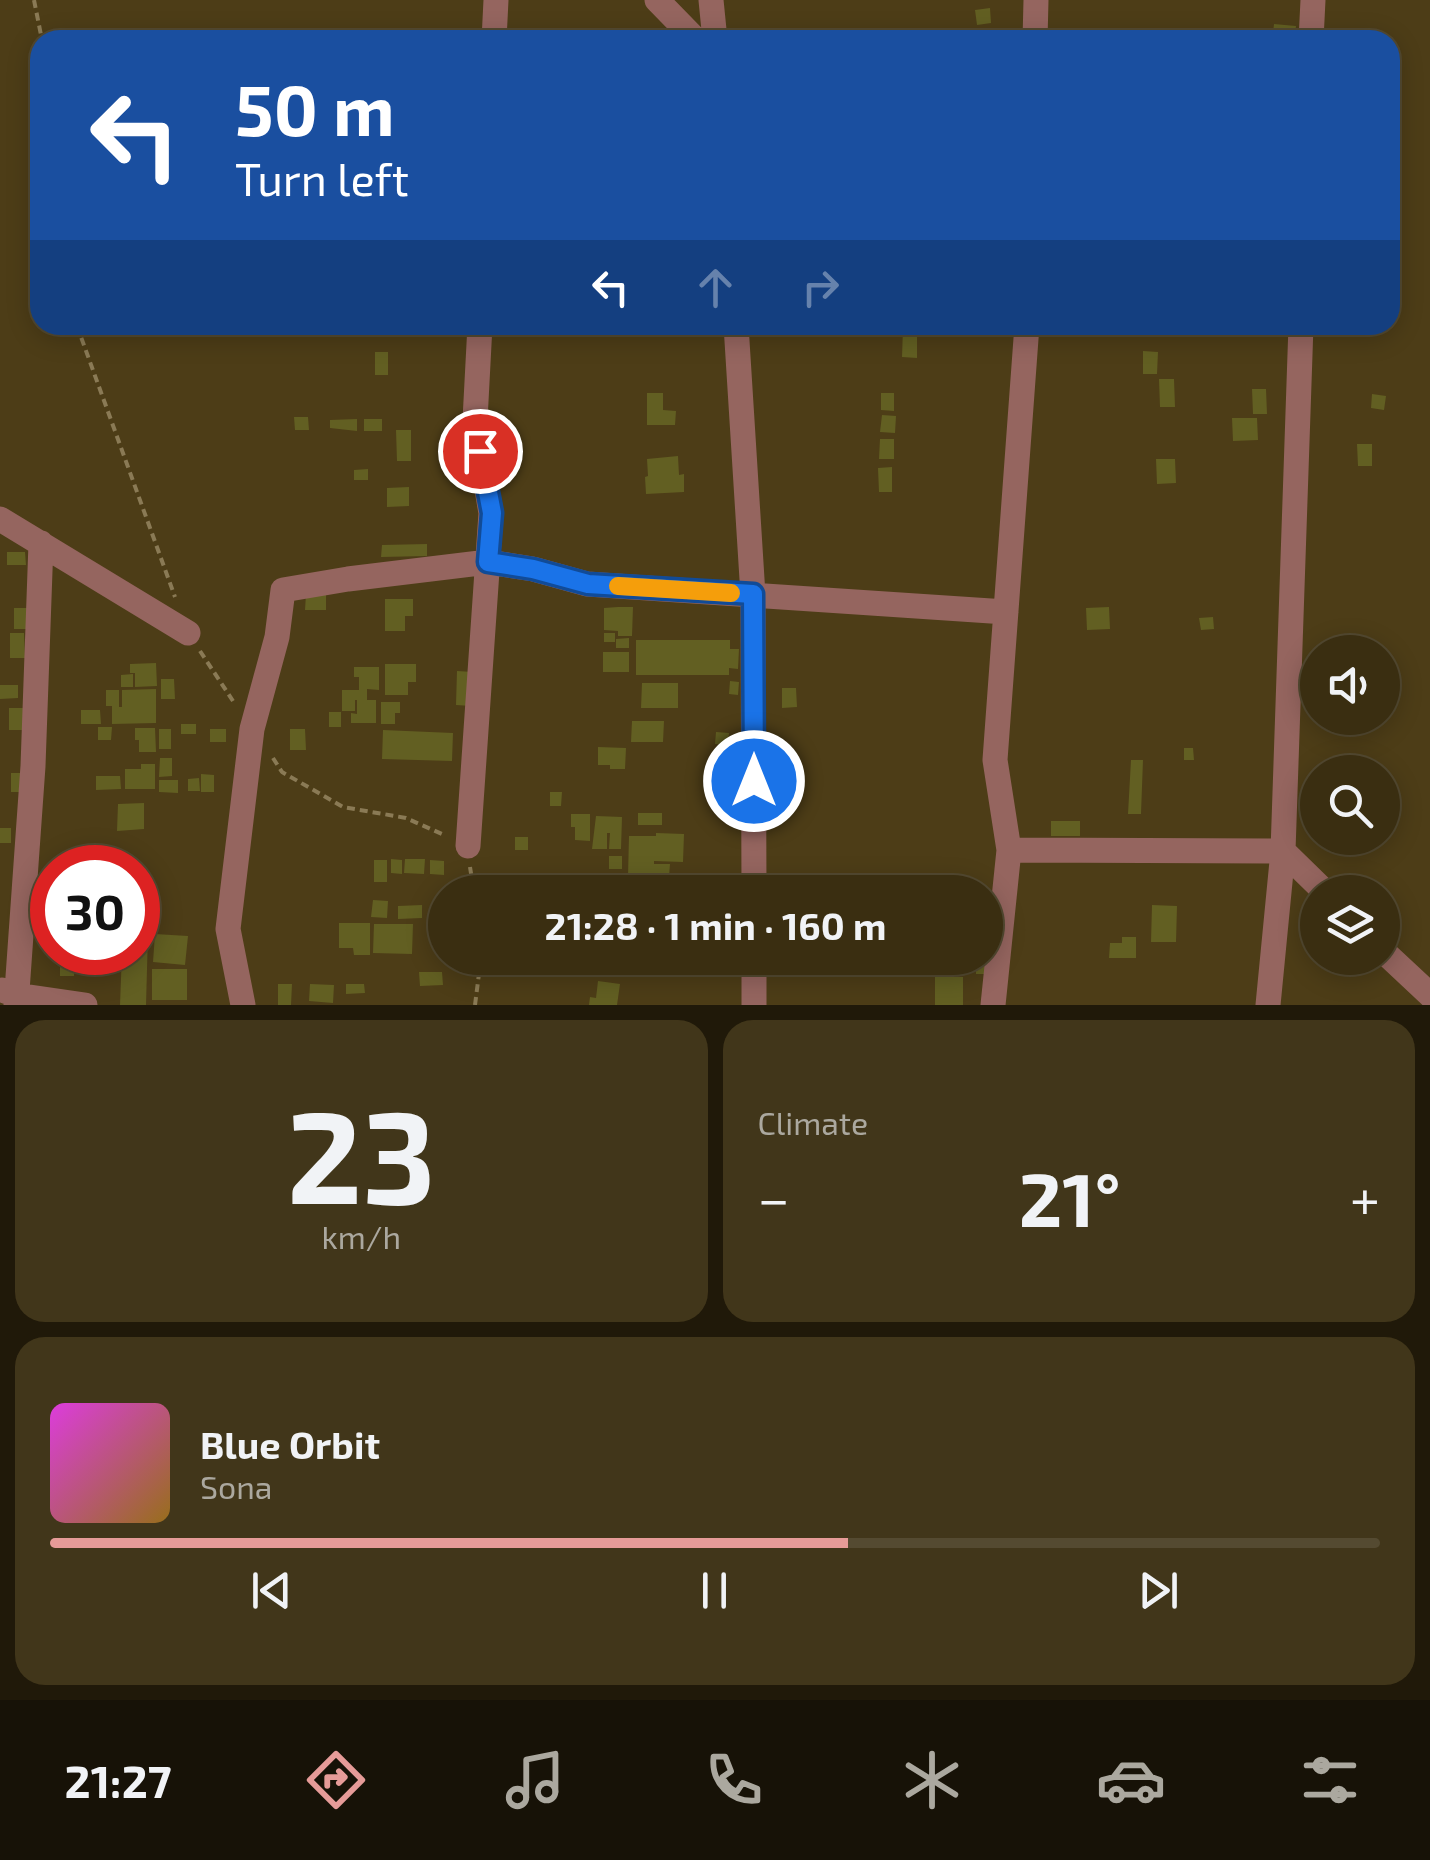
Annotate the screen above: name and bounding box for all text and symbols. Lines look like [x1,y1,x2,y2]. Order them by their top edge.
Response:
text: 50 m [235,66,395,150]
icon: left [70,70,200,200]
text: Turn left [235,151,409,205]
icon: left [583,260,638,315]
icon: ahead [688,260,743,315]
icon: right [793,260,848,315]
pin [438,409,523,494]
icon: arrive [453,424,508,479]
map controls [1300,635,1400,975]
button: sound [1300,635,1400,735]
position arrow [702,729,806,833]
button: search [1300,755,1400,855]
speed limit sign: 30 [30,845,160,975]
button: layers [1300,875,1400,975]
text: 21:28 · 1 min · 160 m [545,902,886,948]
text: 23 [287,1074,436,1230]
text: Climate [758,1103,868,1141]
text: 21° [1019,1152,1121,1242]
text: − [758,1164,790,1230]
text: + [1350,1164,1380,1230]
text: km/h [322,1217,401,1255]
text: Blue Orbit [200,1421,380,1467]
text: Sona [200,1467,272,1505]
icon: previous [244,1563,299,1618]
icon: pause [687,1563,742,1618]
icon: next [1131,1563,1186,1618]
icon: directions [301,1745,371,1815]
icon: music [500,1745,570,1815]
icon: phone [699,1745,769,1815]
icon: climate [897,1745,967,1815]
icon: car [1096,1745,1166,1815]
icon: filters [1295,1745,1365,1815]
text: 21:27 [64,1753,172,1807]

